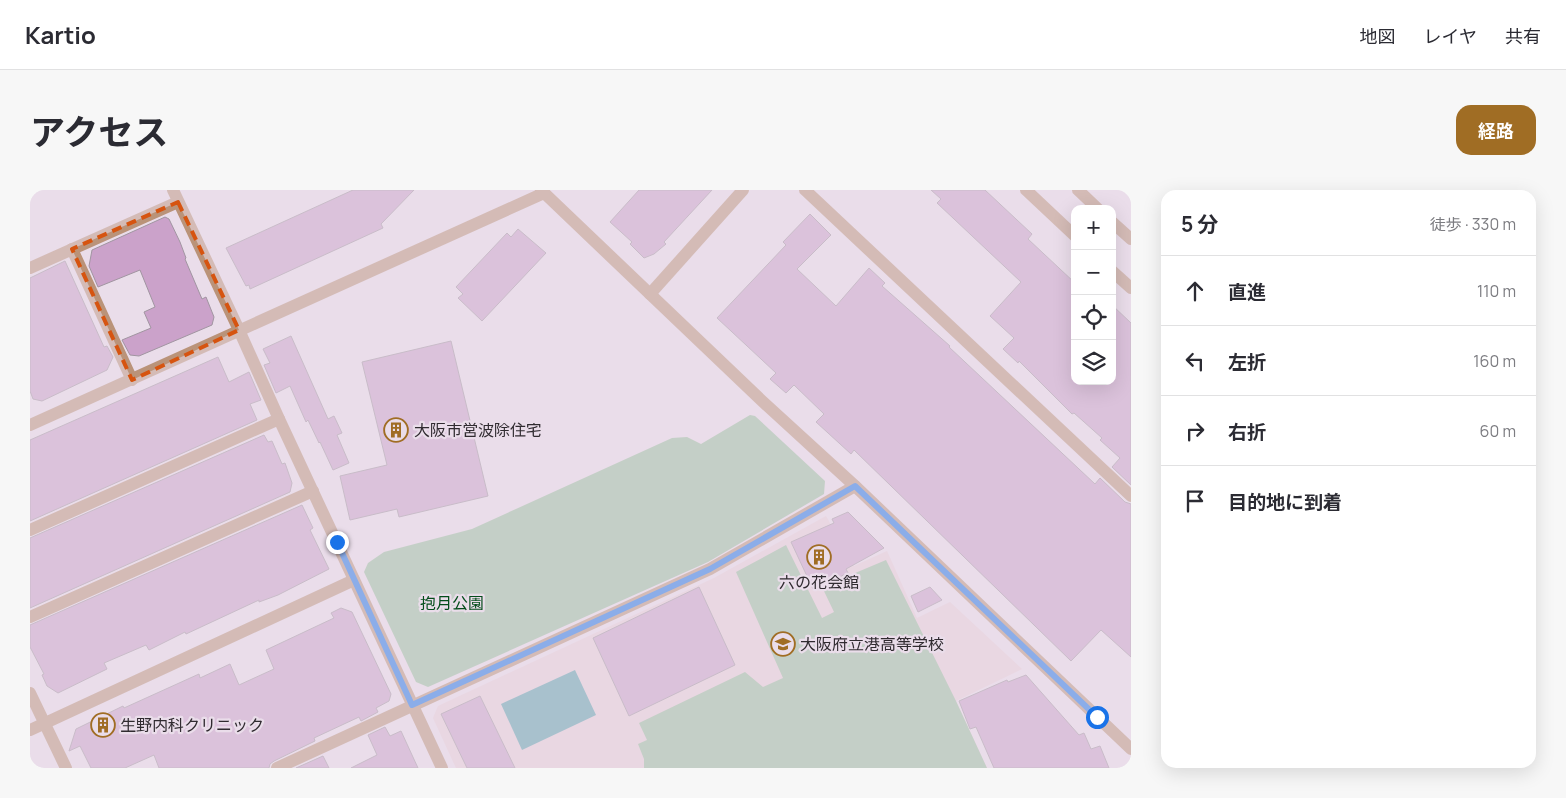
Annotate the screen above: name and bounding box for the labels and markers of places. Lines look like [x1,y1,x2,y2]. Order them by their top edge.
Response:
building icon: 大阪市営波除住宅 [383,417,409,443]
place label: 大阪市営波除住宅 [414,419,542,441]
building icon: 六の花会館 [806,544,832,570]
place label: 六の花会館 [779,571,859,593]
school or university icon: 大阪府立港高等学校 [770,631,796,657]
place label: 大阪府立港高等学校 [800,633,944,655]
building icon: 生野内科クリニック [90,712,116,738]
place label: 生野内科クリニック [120,714,264,736]

